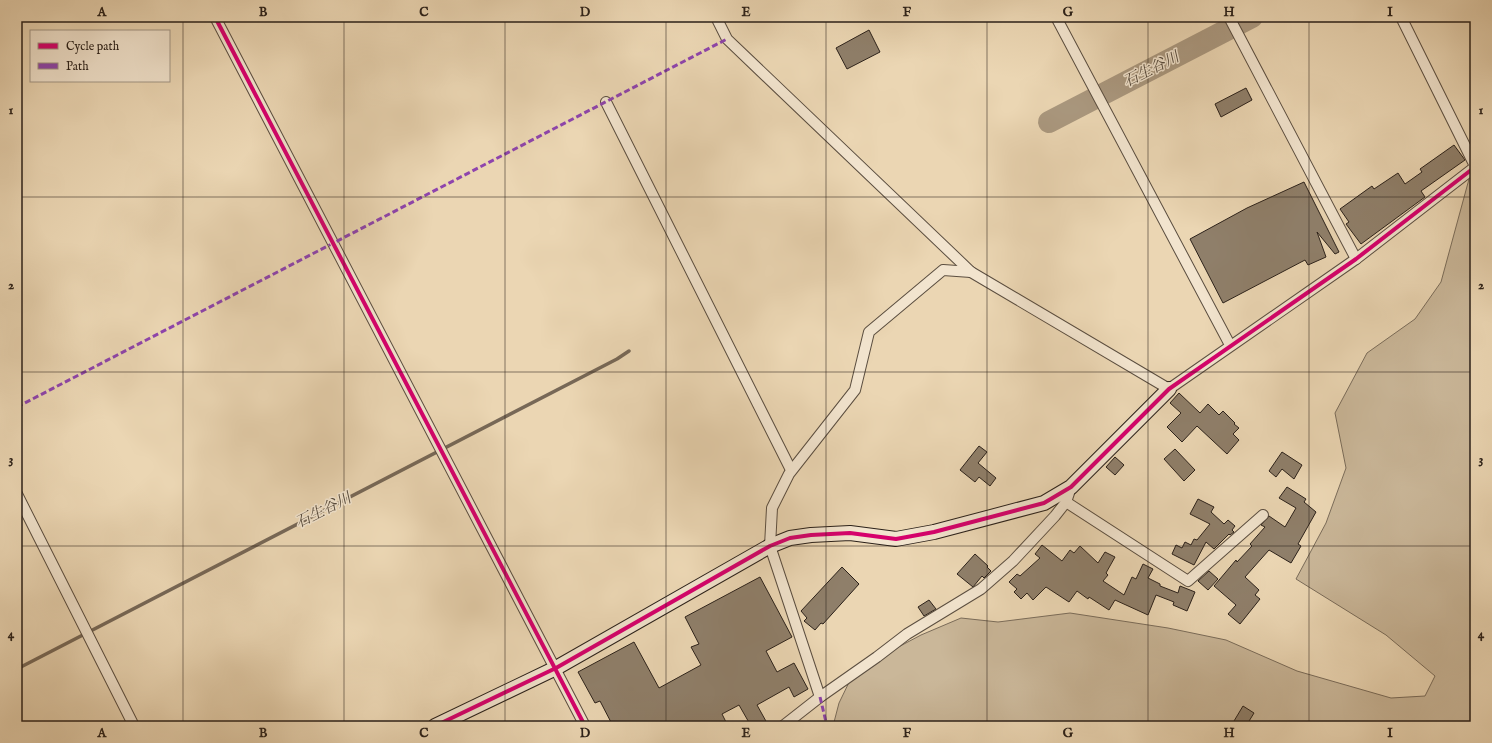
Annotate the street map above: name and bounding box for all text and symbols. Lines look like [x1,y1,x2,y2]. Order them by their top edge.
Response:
text: A [97,4,108,21]
text: B [259,4,268,21]
text: C [419,4,429,21]
text: D [580,4,591,21]
text: E [741,4,751,21]
text: F [903,4,912,21]
text: G [1063,4,1074,21]
text: H [1223,4,1235,21]
text: I [1387,4,1393,21]
legend [30,30,170,82]
text: Cycle path [66,39,120,55]
water label: 石生谷川 [1120,46,1184,92]
text: Path [66,59,89,74]
text: 1 [9,102,14,119]
text: 1 [1479,102,1484,119]
text: 2 [8,277,14,294]
text: 2 [1478,277,1484,294]
text: 3 [9,451,14,468]
text: 3 [1479,451,1484,468]
water label: 石生谷川 [292,487,356,533]
text: 4 [8,626,15,643]
text: 4 [1478,626,1485,643]
text: A [97,725,108,742]
text: B [259,725,268,742]
text: C [419,725,429,742]
text: D [580,725,591,742]
text: E [741,725,751,742]
text: F [903,725,912,742]
text: G [1063,725,1074,742]
text: H [1223,725,1235,742]
text: I [1387,725,1393,742]

